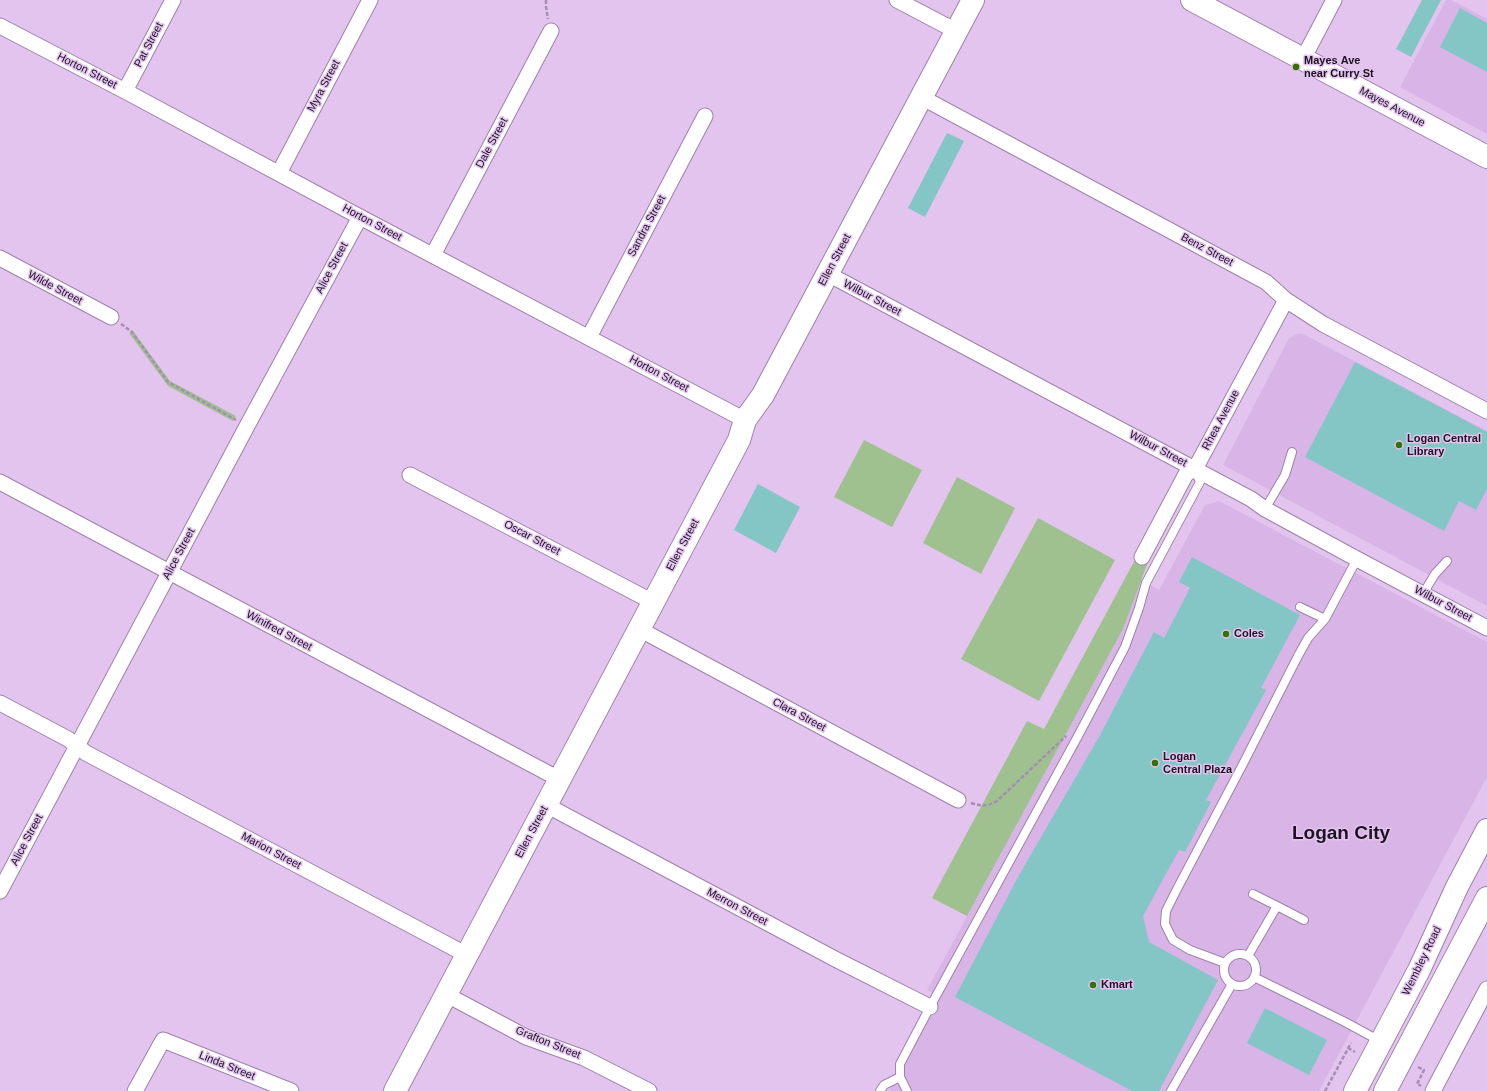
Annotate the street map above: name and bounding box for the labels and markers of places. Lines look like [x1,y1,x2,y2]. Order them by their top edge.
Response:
place label: Mayes Ave near Curry St [1304,54,1374,80]
marker: Mayes Ave near Curry St [1291,62,1301,72]
place label: Logan Central Library [1407,432,1481,458]
marker: Logan Central Library [1394,440,1404,450]
place label: Coles [1234,627,1264,641]
marker: Coles [1221,629,1231,639]
place label: Logan Central Plaza [1163,750,1232,776]
marker: Logan Central Plaza [1150,758,1160,768]
place label: Kmart [1101,978,1133,992]
marker: Kmart [1088,980,1098,990]

